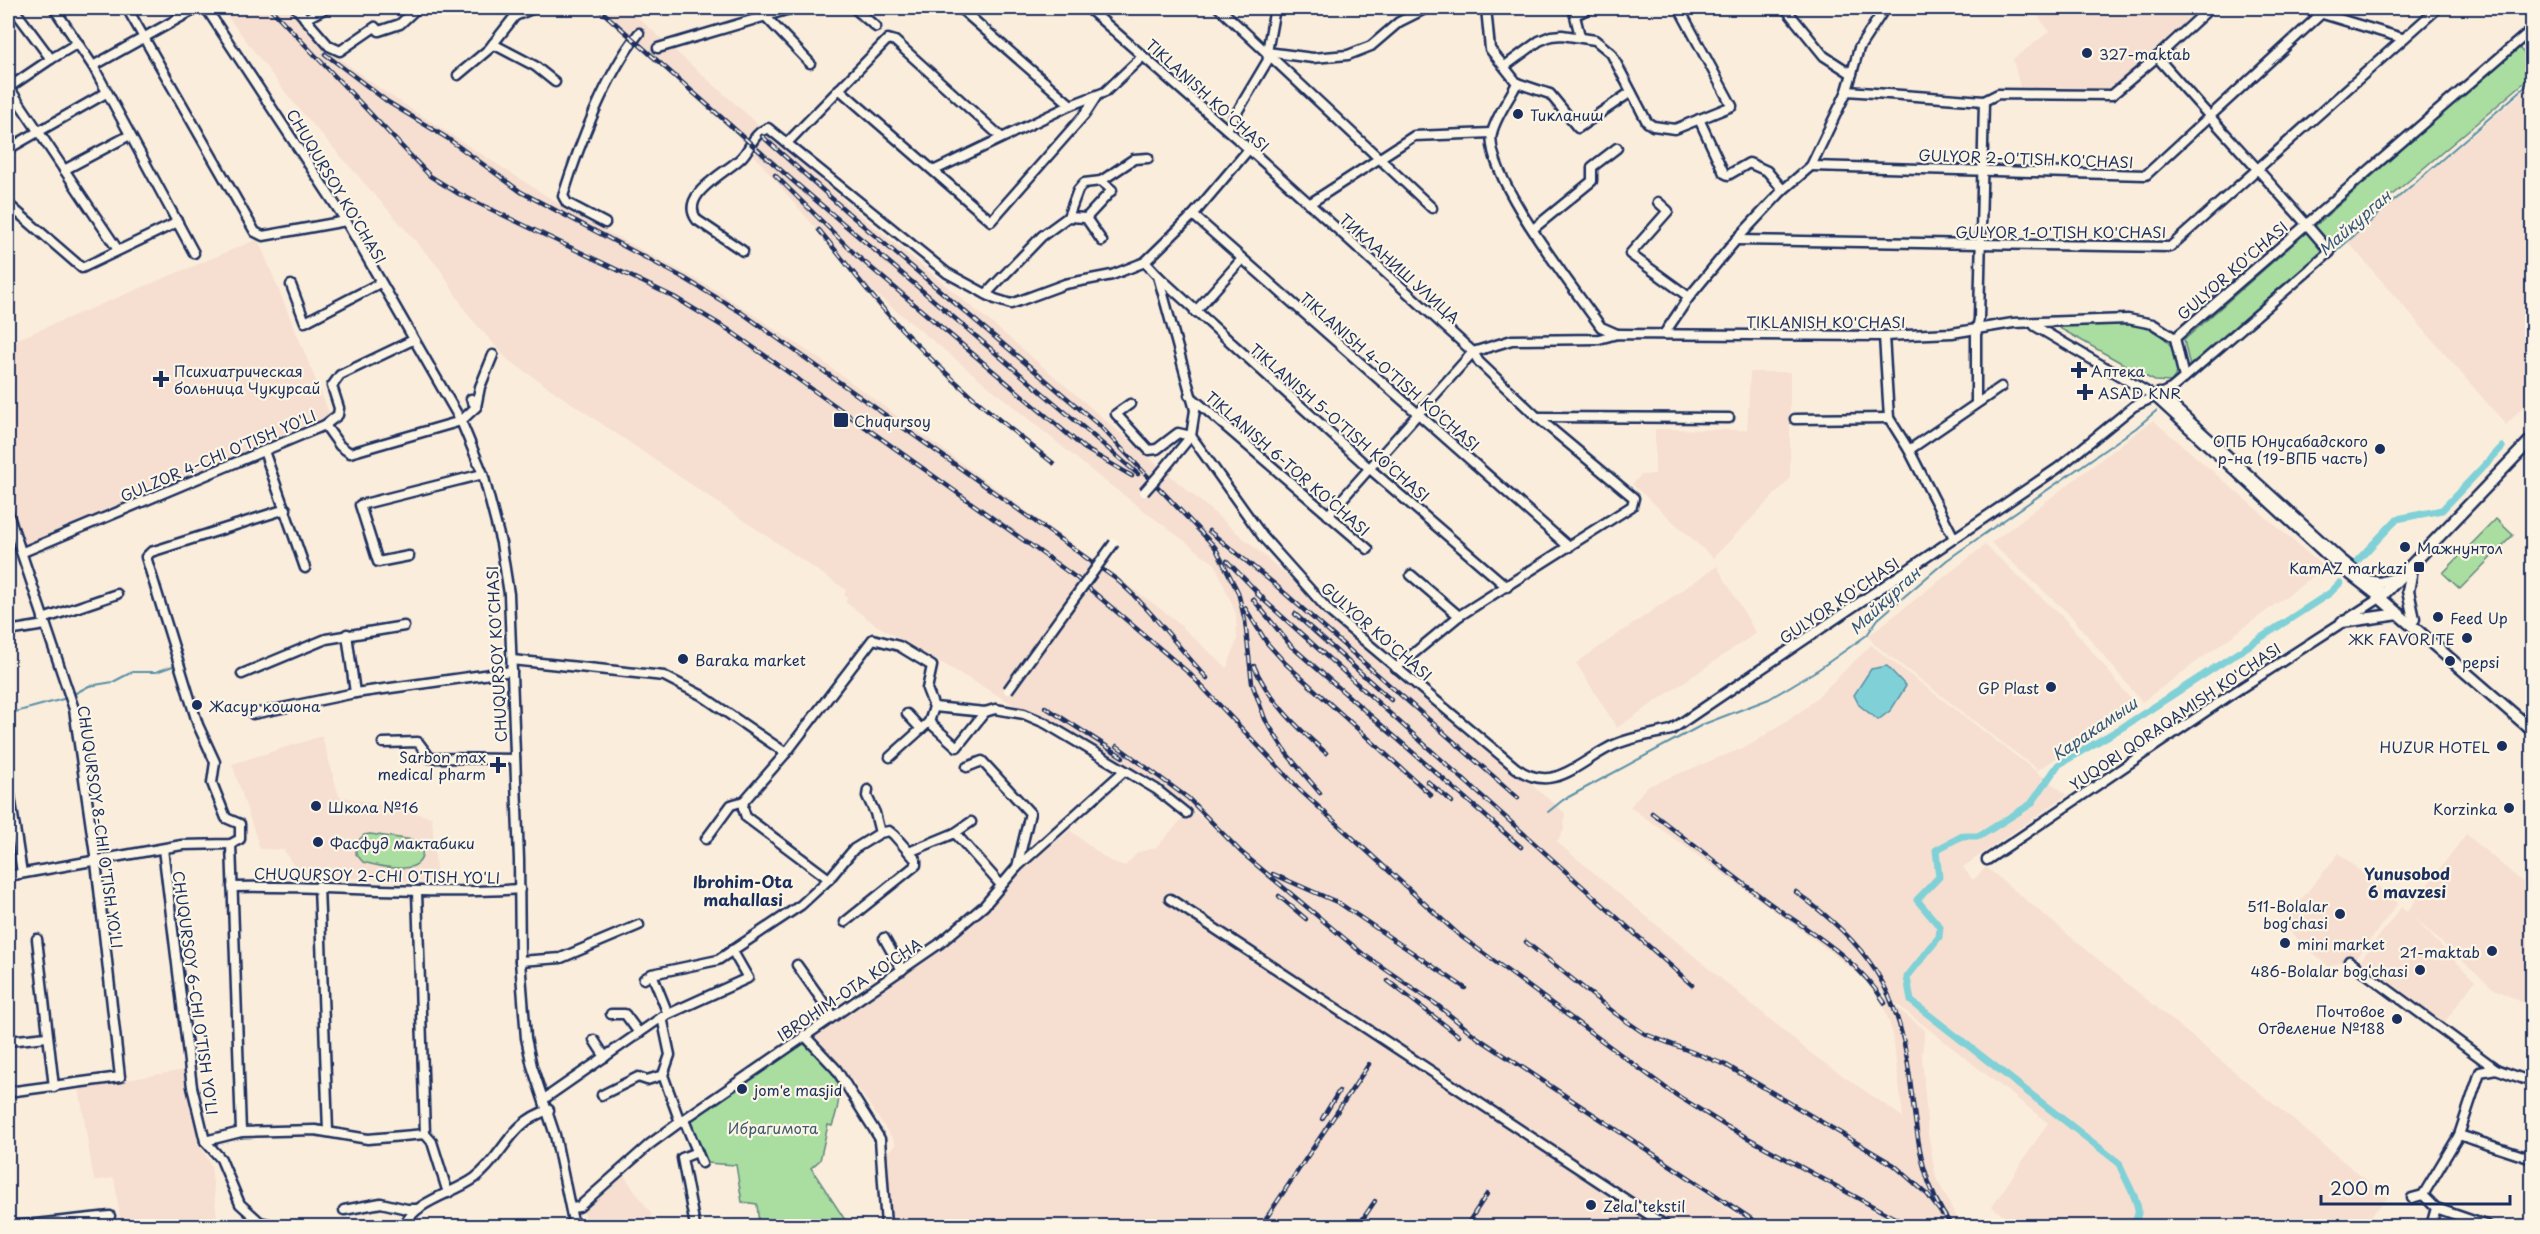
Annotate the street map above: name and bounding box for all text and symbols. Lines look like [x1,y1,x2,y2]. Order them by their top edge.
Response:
street label: TIKLANISH KO'CHASI [1141,33,1275,157]
place label: 327-maktab [2099,42,2190,65]
marker: 327-maktab [2080,46,2094,60]
place label: Тикланиш [1530,103,1604,126]
street label: CHUQURSOY KO'CHASI [282,104,392,268]
marker: Тикланиш [1511,107,1525,121]
street label: GULYOR 2-O'TISH KO'CHASI [1918,143,2134,173]
water label: Майкурган [2312,183,2396,260]
street label: ТИКЛАНИШ УЛИЦА [1335,208,1465,328]
street label: GULYOR KO'CHASI [2171,215,2293,325]
street label: GULYOR 1-O'TISH KO'CHASI [1956,220,2166,243]
street label: TIKLANISH 4-O'TISH KO‘CHASI [1295,286,1485,456]
street label: TIKLANISH KO'CHASI [1746,310,1906,333]
street label: TIKLANISH 5-O'TISH KO‘CHASI [1245,337,1435,507]
place label: Психиатрическая больница Чукурсай [174,359,320,399]
place label: Аптека [2091,359,2145,382]
marker: Аптека [2072,363,2086,377]
marker: Психиатрическая больница Чукурсай [152,370,170,388]
place label: ASAD KNR [2098,381,2181,404]
marker: ASAD KNR [2076,383,2094,401]
street label: TIKLANISH 6-TOR KO‘CHASI [1201,385,1375,541]
street label: GULZOR 4-CHI O'TISH YO'LI [116,403,320,507]
place label: Chuqursoy [854,409,931,432]
marker: Chuqursoy [832,411,850,429]
place label: ОПБ Юнусабадского р-на (19-ВПБ часть) [2213,429,2368,469]
marker: ОПБ Юнусабадского р-на (19-ВПБ часть) [2373,442,2387,456]
place label: Мажнунтол [2417,536,2503,559]
marker: Мажнунтол [2398,540,2412,554]
street label: GULYOR KO'CHASI [1774,551,1904,649]
place label: KamAZ markazi [2289,556,2407,579]
water label: Майкурган [1843,560,1926,639]
marker: KamAZ markazi [2412,560,2426,574]
street label: CHUQURSOY KO'CHASI [480,565,512,743]
street label: GULYOR KO'CHASI [1316,576,1438,686]
place label: Feed Up [2450,606,2508,629]
marker: Feed Up [2431,610,2445,624]
place label: ЖК FAVORITE [2348,627,2455,650]
marker: ЖК FAVORITE [2460,631,2474,645]
street label: YUQORI QORAQAMISH KO'CHASI [2065,636,2285,796]
place label: Baraka market [695,648,806,671]
place label: pepsi [2462,650,2500,673]
marker: Baraka market [676,652,690,666]
marker: pepsi [2443,654,2457,668]
place label: GP Plast [1978,676,2039,699]
marker: GP Plast [2044,680,2058,694]
water label: Каракамыш [2047,690,2143,765]
place label: Жасур кошона [209,694,321,717]
marker: Жасур кошона [190,698,204,712]
street label: CHUQURSOY 8-CHI O'TISH YO'LI [73,704,129,950]
place label: HUZUR HOTEL [2379,735,2490,758]
marker: HUZUR HOTEL [2495,739,2509,753]
place label: Sarbon max medical pharm [377,745,486,785]
marker: Sarbon max medical pharm [491,758,505,772]
place label: Школа №16 [328,795,418,818]
place label: Korzinka [2433,797,2498,820]
marker: Школа №16 [309,799,323,813]
marker: Korzinka [2502,801,2516,815]
place label: Фасфуд мактабики [330,831,475,854]
marker: Фасфуд мактабики [311,835,325,849]
street label: CHUQURSOY 2-CHI O'TISH YO'LI [254,861,500,889]
district label: Yunusobod 6 mavzesi [2364,861,2450,903]
street label: CHUQURSOY 6-CHI O'TISH YO'LI [167,869,225,1117]
district label: Ibrohim-Ota mahallasi [693,869,793,911]
place label: 511-Bolalar bogʻchasi [2247,894,2328,934]
marker: 511-Bolalar bogʻchasi [2333,907,2347,921]
street label: IBROHIM-OTA KO'CHA [772,932,926,1046]
place label: mini market [2297,932,2385,955]
marker: mini market [2278,936,2292,950]
place label: 21-maktab [2399,940,2480,963]
marker: 21-maktab [2485,944,2499,958]
place label: 486-Bolalar bogʻchasi [2251,959,2408,982]
marker: 486-Bolalar bogʻchasi [2413,963,2427,977]
place label: Почтовое Отделение №188 [2258,999,2385,1039]
marker: Почтовое Отделение №188 [2390,1012,2404,1026]
place label: jom'e masjid [752,1078,843,1101]
marker: jom'e masjid [735,1082,749,1096]
park label: Ибрагимота [728,1116,819,1139]
scale bar [2321,1168,2510,1206]
text: 200 m [2330,1174,2390,1201]
place label: Zelal tekstil [1603,1194,1685,1217]
marker: Zelal tekstil [1584,1198,1598,1212]

